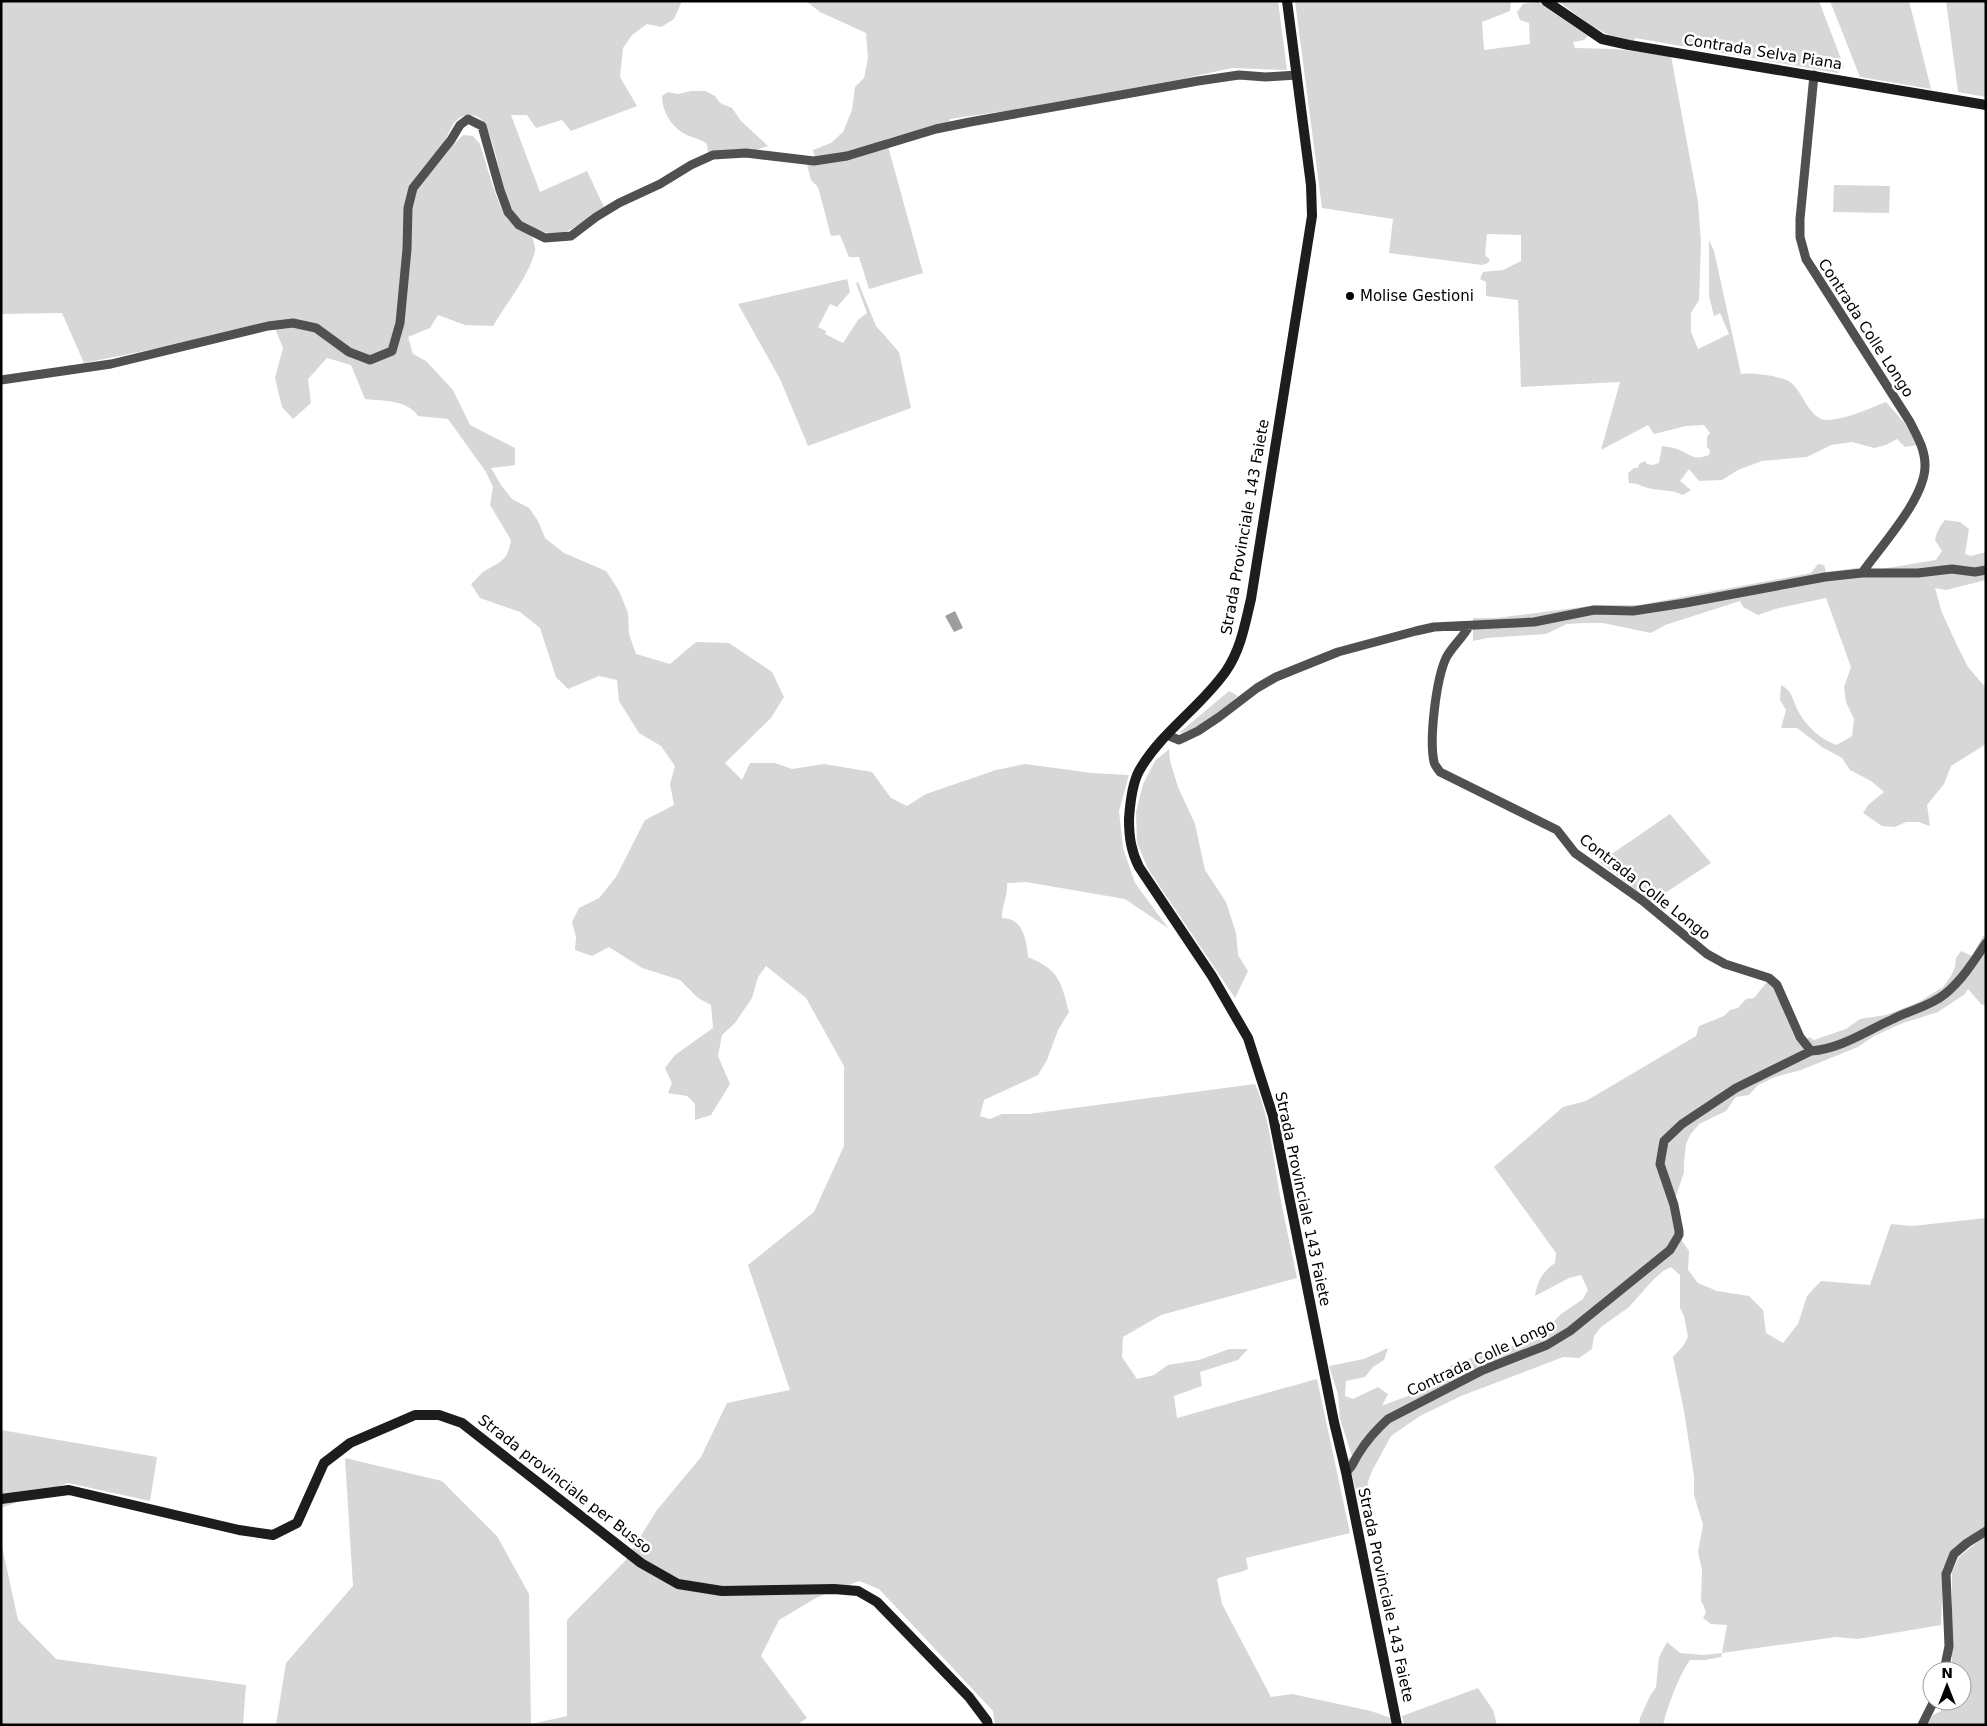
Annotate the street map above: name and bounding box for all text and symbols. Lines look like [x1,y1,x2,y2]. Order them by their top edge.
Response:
street label: Contrada Selva Piana [1682,31,1844,73]
street label: Contrada Colle Longo [1815,255,1917,401]
place label: Molise Gestioni [1360,287,1474,305]
marker: Molise Gestioni [1344,290,1356,302]
street label: Strada Provinciale 143 Faiete [1217,418,1273,636]
street label: Contrada Colle Longo [1576,830,1714,944]
street label: Strada Provinciale 143 Faiete [1271,1090,1335,1308]
street label: Contrada Colle Longo [1404,1316,1558,1400]
street label: Strada provinciale per Busso [475,1411,655,1557]
street label: Strada Provinciale 143 Faiete [1354,1486,1418,1704]
north arrow [1922,1661,1972,1711]
text: N [1941,1665,1953,1681]

